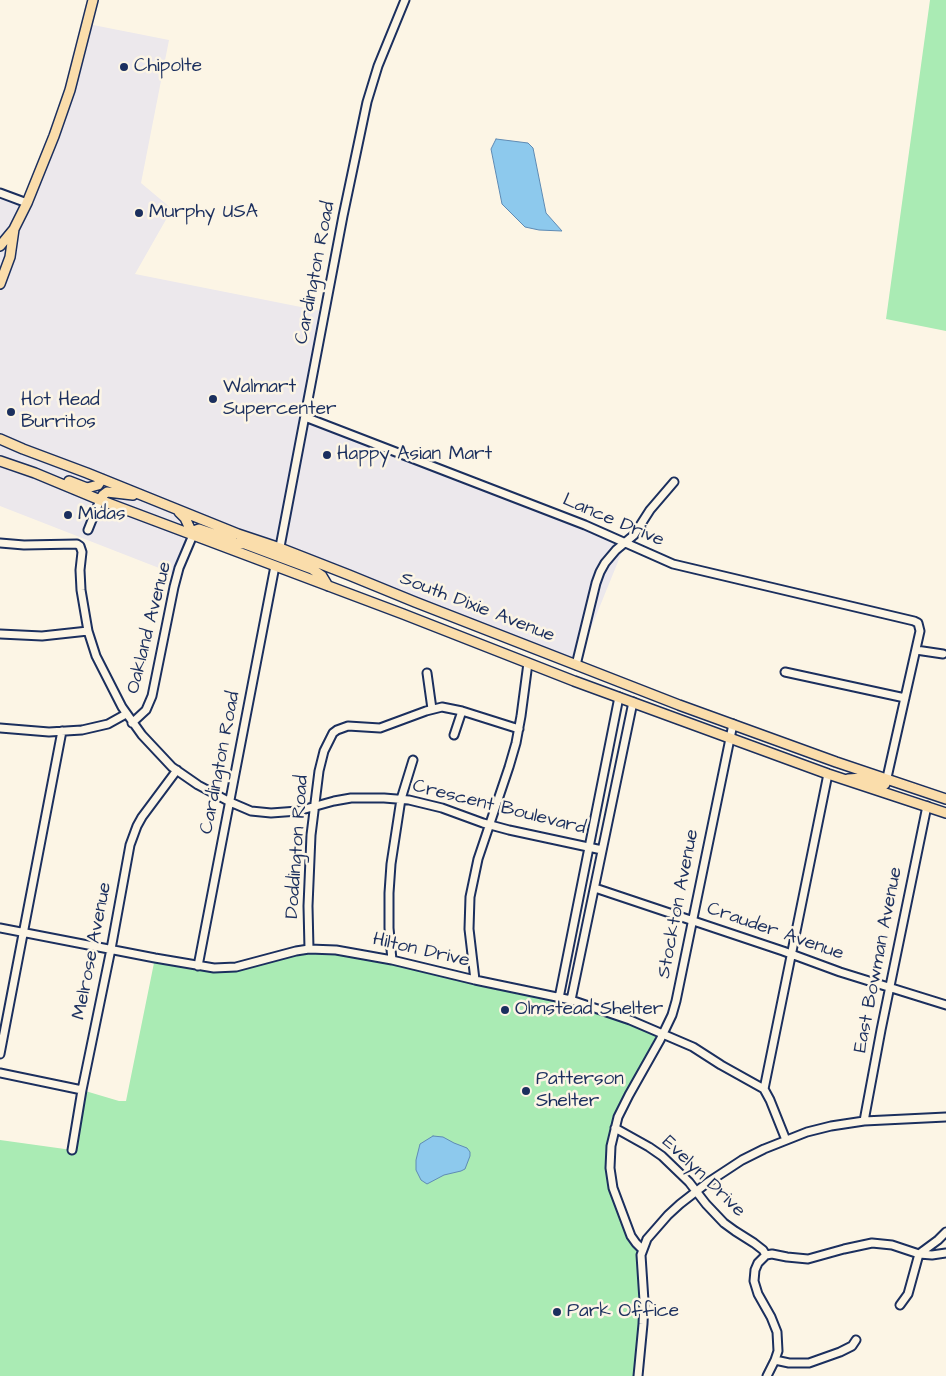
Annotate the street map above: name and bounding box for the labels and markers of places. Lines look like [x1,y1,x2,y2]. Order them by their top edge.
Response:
place label: Chipolte [134,56,202,78]
marker: Chipolte [118,61,130,73]
place label: Murphy USA [149,202,258,224]
marker: Murphy USA [133,207,145,219]
place label: Walmart Supercenter [223,377,336,421]
place label: Hot Head Burritos [21,390,100,434]
marker: Walmart Supercenter [207,393,219,405]
marker: Hot Head Burritos [5,406,17,418]
place label: Happy Asian Mart [337,444,492,466]
marker: Happy Asian Mart [321,449,333,461]
place label: Midas [78,504,126,526]
marker: Midas [62,509,74,521]
place label: Olmstead Shelter [515,999,663,1021]
marker: Olmstead Shelter [499,1004,511,1016]
place label: Patterson Shelter [536,1069,624,1113]
marker: Patterson Shelter [520,1085,532,1097]
place label: Park Office [567,1301,679,1323]
marker: Park Office [551,1306,563,1318]

